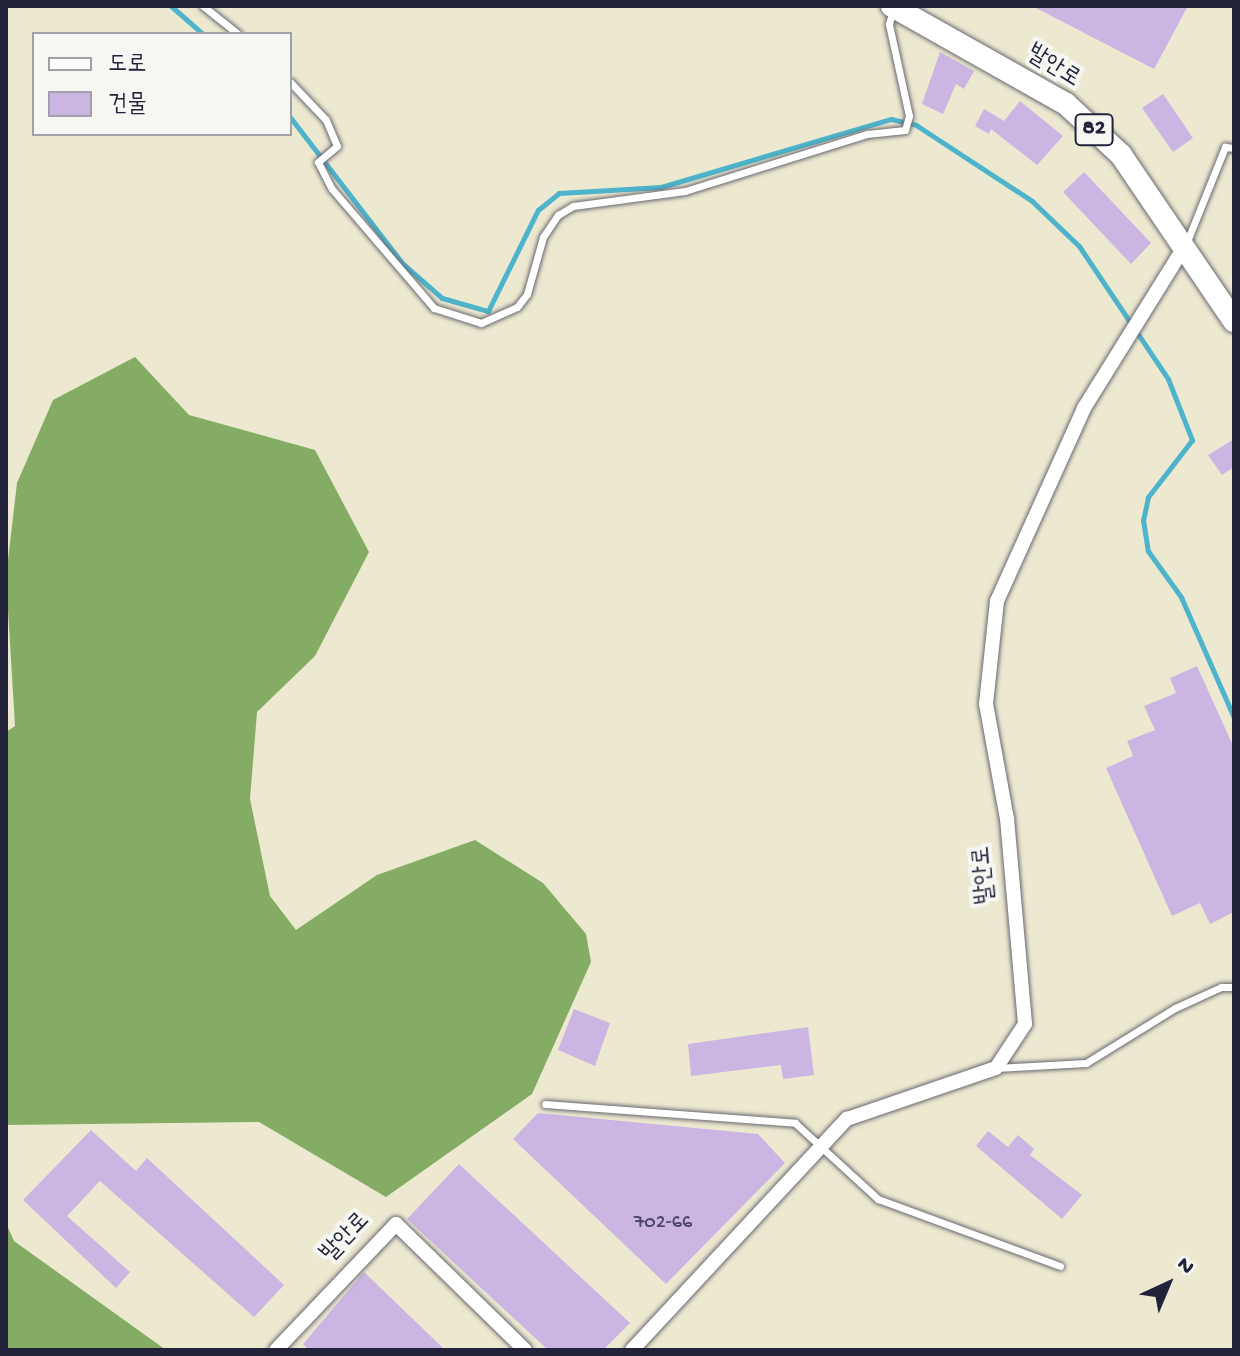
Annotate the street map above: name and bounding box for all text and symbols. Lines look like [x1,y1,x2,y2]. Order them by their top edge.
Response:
legend [32,32,292,136]
street label: 발안로 [1021,39,1085,95]
text: 도로 [108,51,147,80]
text: 건물 [108,91,147,120]
road number: 82 [1074,112,1114,148]
street label: 발안로 [968,845,1002,905]
street label: 발안로 [316,1207,376,1269]
house number: 702-66 [634,1211,692,1235]
north arrow [1128,1244,1208,1324]
text: N [1170,1252,1199,1281]

